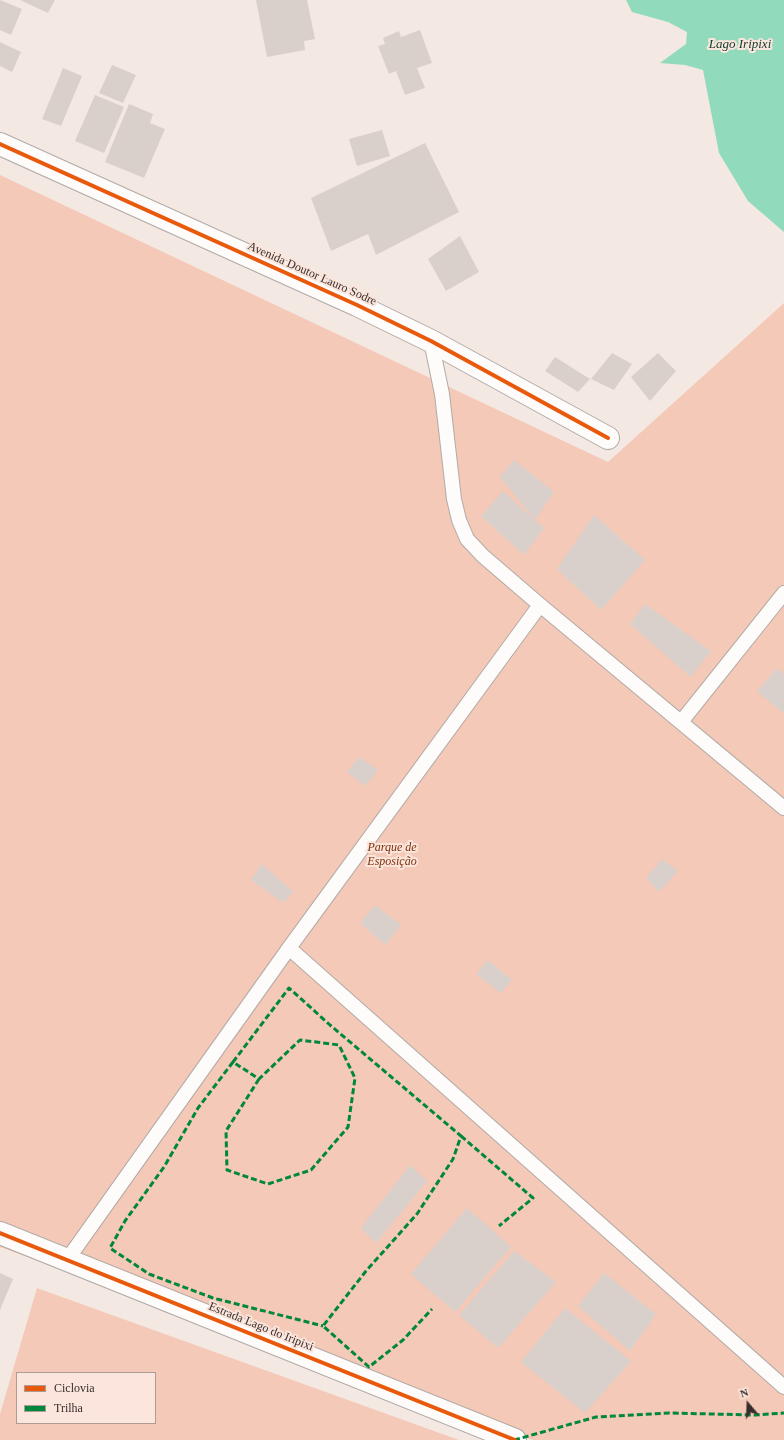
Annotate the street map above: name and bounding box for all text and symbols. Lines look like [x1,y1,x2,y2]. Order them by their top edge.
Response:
water label: Lago Iripixi [709,37,771,53]
street label: Avenida Doutor Lauro Sodre [245,239,379,309]
park label: Parque de Esposição [367,841,417,869]
street label: Estrada Lago do Iripixi [207,1299,315,1355]
legend [16,1372,156,1424]
text: Ciclovia [54,1381,95,1395]
north arrow [728,1384,768,1424]
text: N [738,1386,750,1400]
text: Trilha [54,1401,83,1415]

